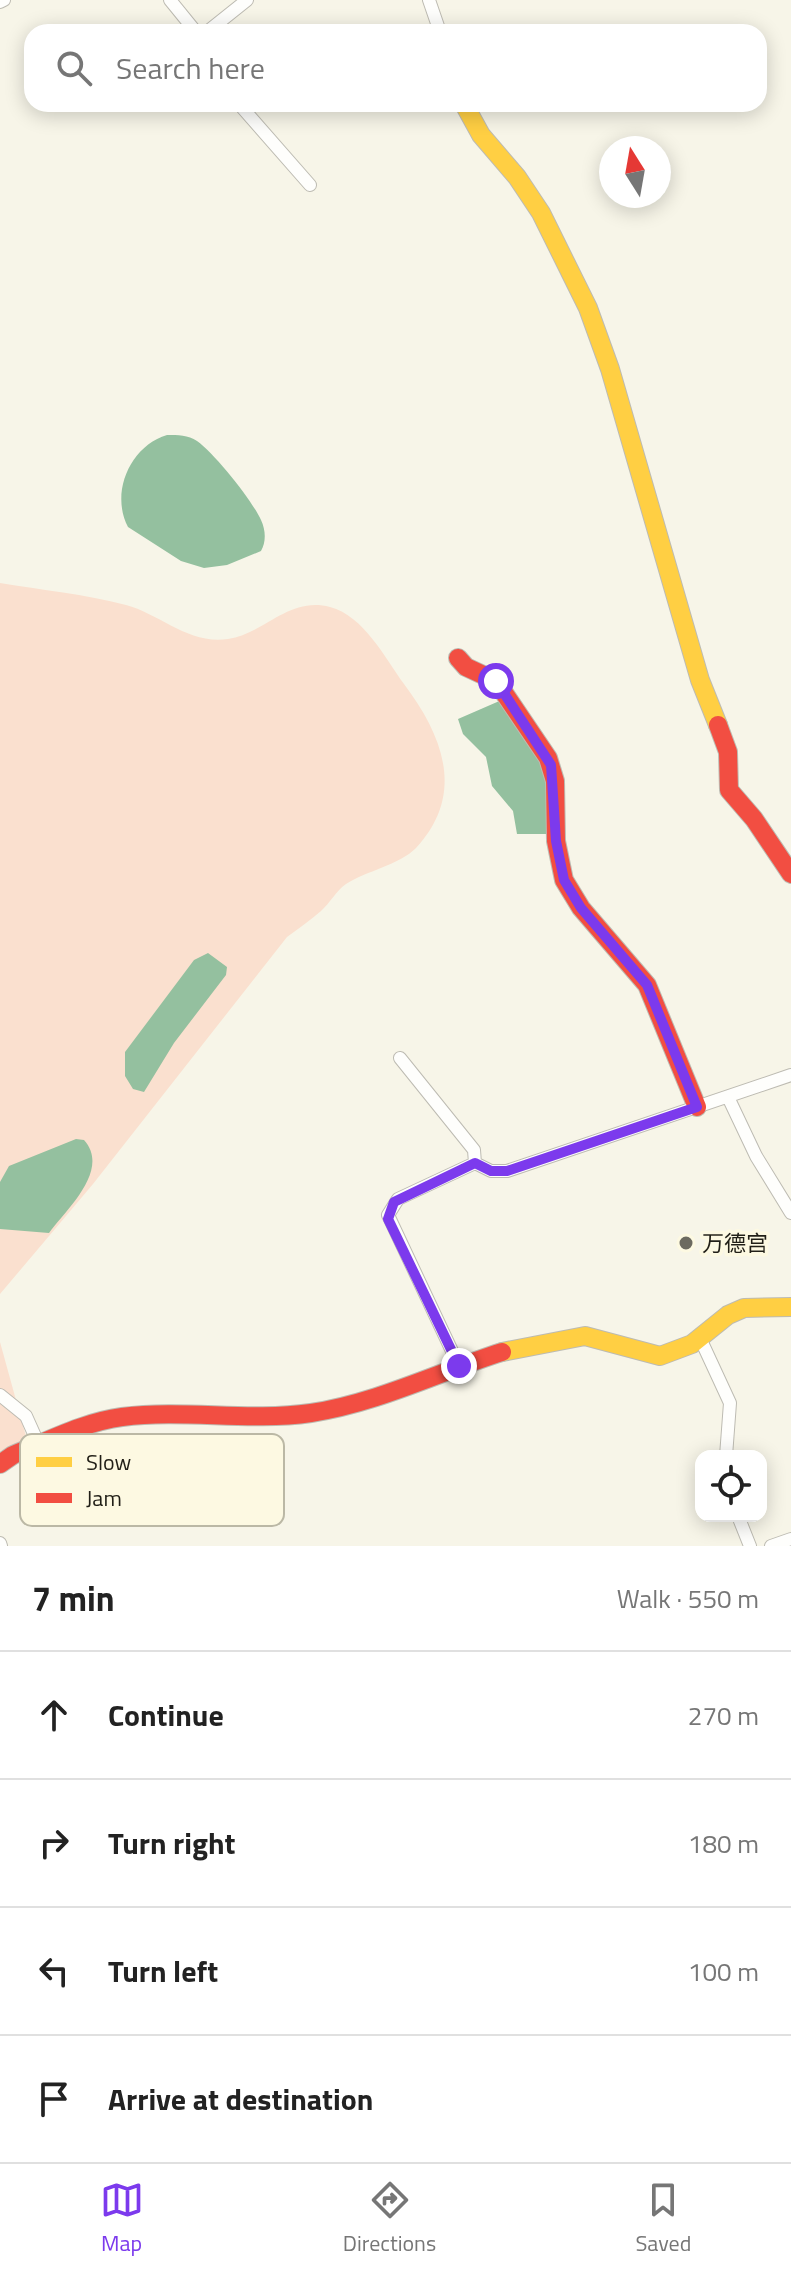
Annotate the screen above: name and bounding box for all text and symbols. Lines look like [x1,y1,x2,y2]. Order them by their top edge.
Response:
search box [24,24,767,112]
text: Search here [116,45,265,91]
icon: search [52,46,96,90]
north arrow [599,136,671,208]
route start [478,663,514,699]
place label: 万德宫 [702,1226,768,1260]
marker: 万德宫 [677,1234,695,1252]
route end [441,1348,477,1384]
legend [20,1434,284,1526]
text: Slow [86,1445,132,1479]
map controls [695,1450,767,1522]
button: locate [695,1450,767,1522]
text: Jam [86,1481,122,1515]
text: 7 min [32,1572,115,1624]
text: Walk · 550 m [617,1579,759,1618]
text: Continue [108,1692,224,1738]
icon: ahead [32,1693,76,1737]
text: 270 m [688,1696,759,1735]
text: Turn right [108,1820,236,1866]
icon: right [32,1821,76,1865]
text: 180 m [688,1824,759,1863]
text: Turn left [108,1948,218,1994]
icon: left [32,1949,76,1993]
text: 100 m [688,1952,759,1991]
text: Arrive at destination [108,2076,373,2122]
icon: arrive [32,2077,76,2121]
tab: Map [100,2178,144,2260]
tab: Directions [343,2178,436,2260]
tab: Saved [635,2178,691,2260]

